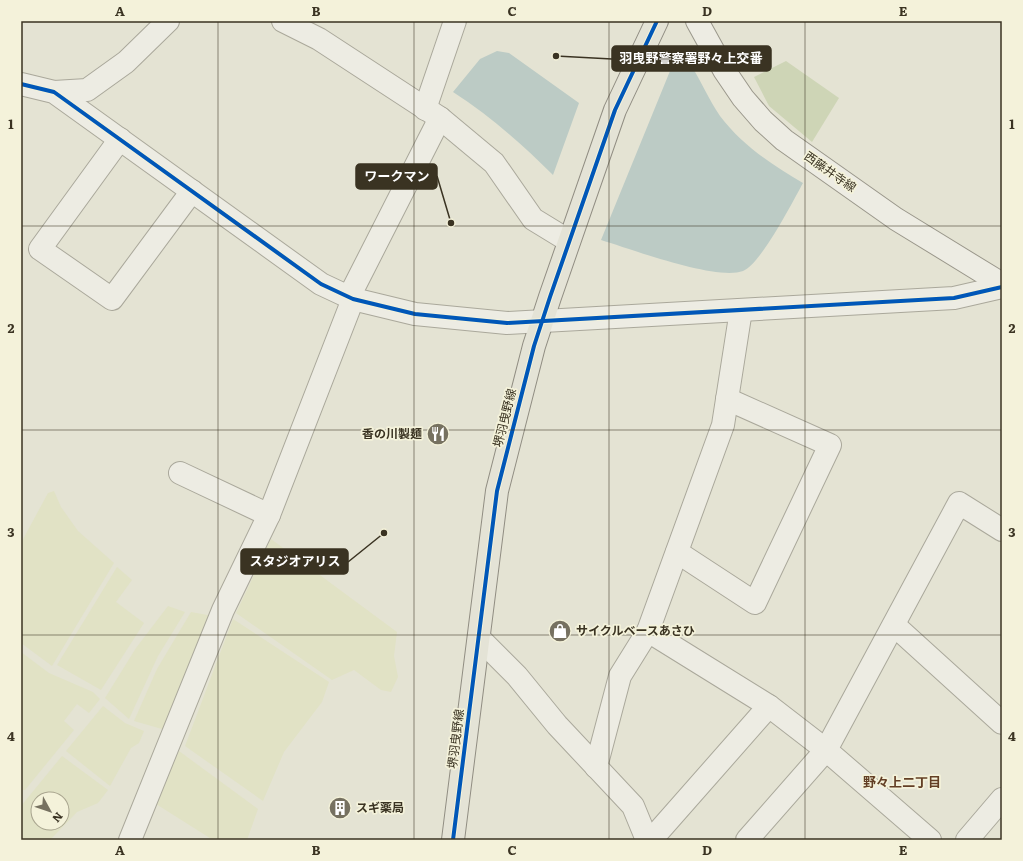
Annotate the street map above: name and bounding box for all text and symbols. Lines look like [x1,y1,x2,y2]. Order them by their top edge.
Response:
text: A [115,1,125,20]
text: B [312,1,321,20]
text: C [507,1,517,20]
text: D [702,1,712,20]
text: E [899,1,908,20]
callout: 羽曳野警察署野々上交番 [612,46,771,71]
text: 羽曳野警察署野々上交番 [619,48,763,67]
text: 1 [8,114,14,133]
text: 1 [1009,114,1015,133]
street label: 西藤井寺線 [801,147,860,196]
callout: ワークマン [356,164,437,189]
text: ワークマン [364,166,430,185]
text: 2 [8,318,15,337]
text: 2 [1009,318,1016,337]
street label: 堺羽曳野線 [488,386,520,449]
restaurant icon: 香の川製麺 [425,421,451,447]
place label: 香の川製麺 [362,424,422,442]
text: 3 [7,522,15,541]
text: 3 [1008,522,1016,541]
callout: スタジオアリス [241,549,348,574]
text: スタジオアリス [249,551,341,570]
shop icon: サイクルベースあさひ [547,618,573,644]
place label: サイクルベースあさひ [576,621,695,639]
street label: 堺羽曳野線 [442,708,468,770]
text: 4 [7,726,15,745]
text: 4 [1008,726,1016,745]
district label: 野々上二丁目 [863,772,941,791]
north arrow [30,791,70,831]
building icon: スギ薬局 [327,795,353,821]
place label: スギ薬局 [356,798,404,816]
text: N [49,809,68,827]
text: A [115,840,125,859]
text: B [312,840,321,859]
text: C [507,840,517,859]
text: D [702,840,712,859]
text: E [899,840,908,859]

